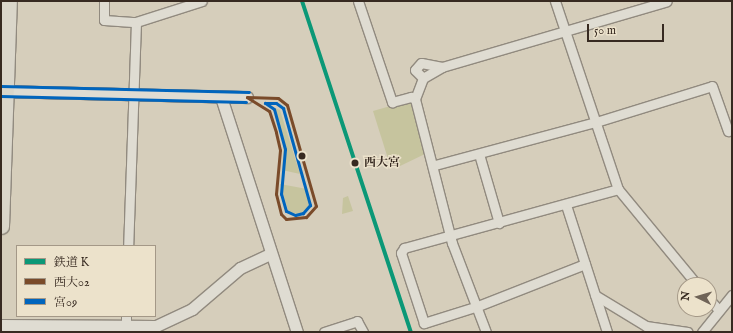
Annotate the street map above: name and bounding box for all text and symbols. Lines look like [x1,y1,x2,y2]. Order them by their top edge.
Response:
scale bar [589,16,666,42]
text: 50 m [594,23,616,38]
unlabelled marker [297,151,307,161]
place label: 西大宮 [364,156,400,170]
marker: 西大宮 [349,157,361,169]
legend [16,245,156,317]
text: 鉄道 K [54,255,89,270]
text: 西大02 [54,275,90,290]
north arrow [677,277,717,317]
text: N [679,291,693,301]
text: 宮09 [54,295,77,310]

